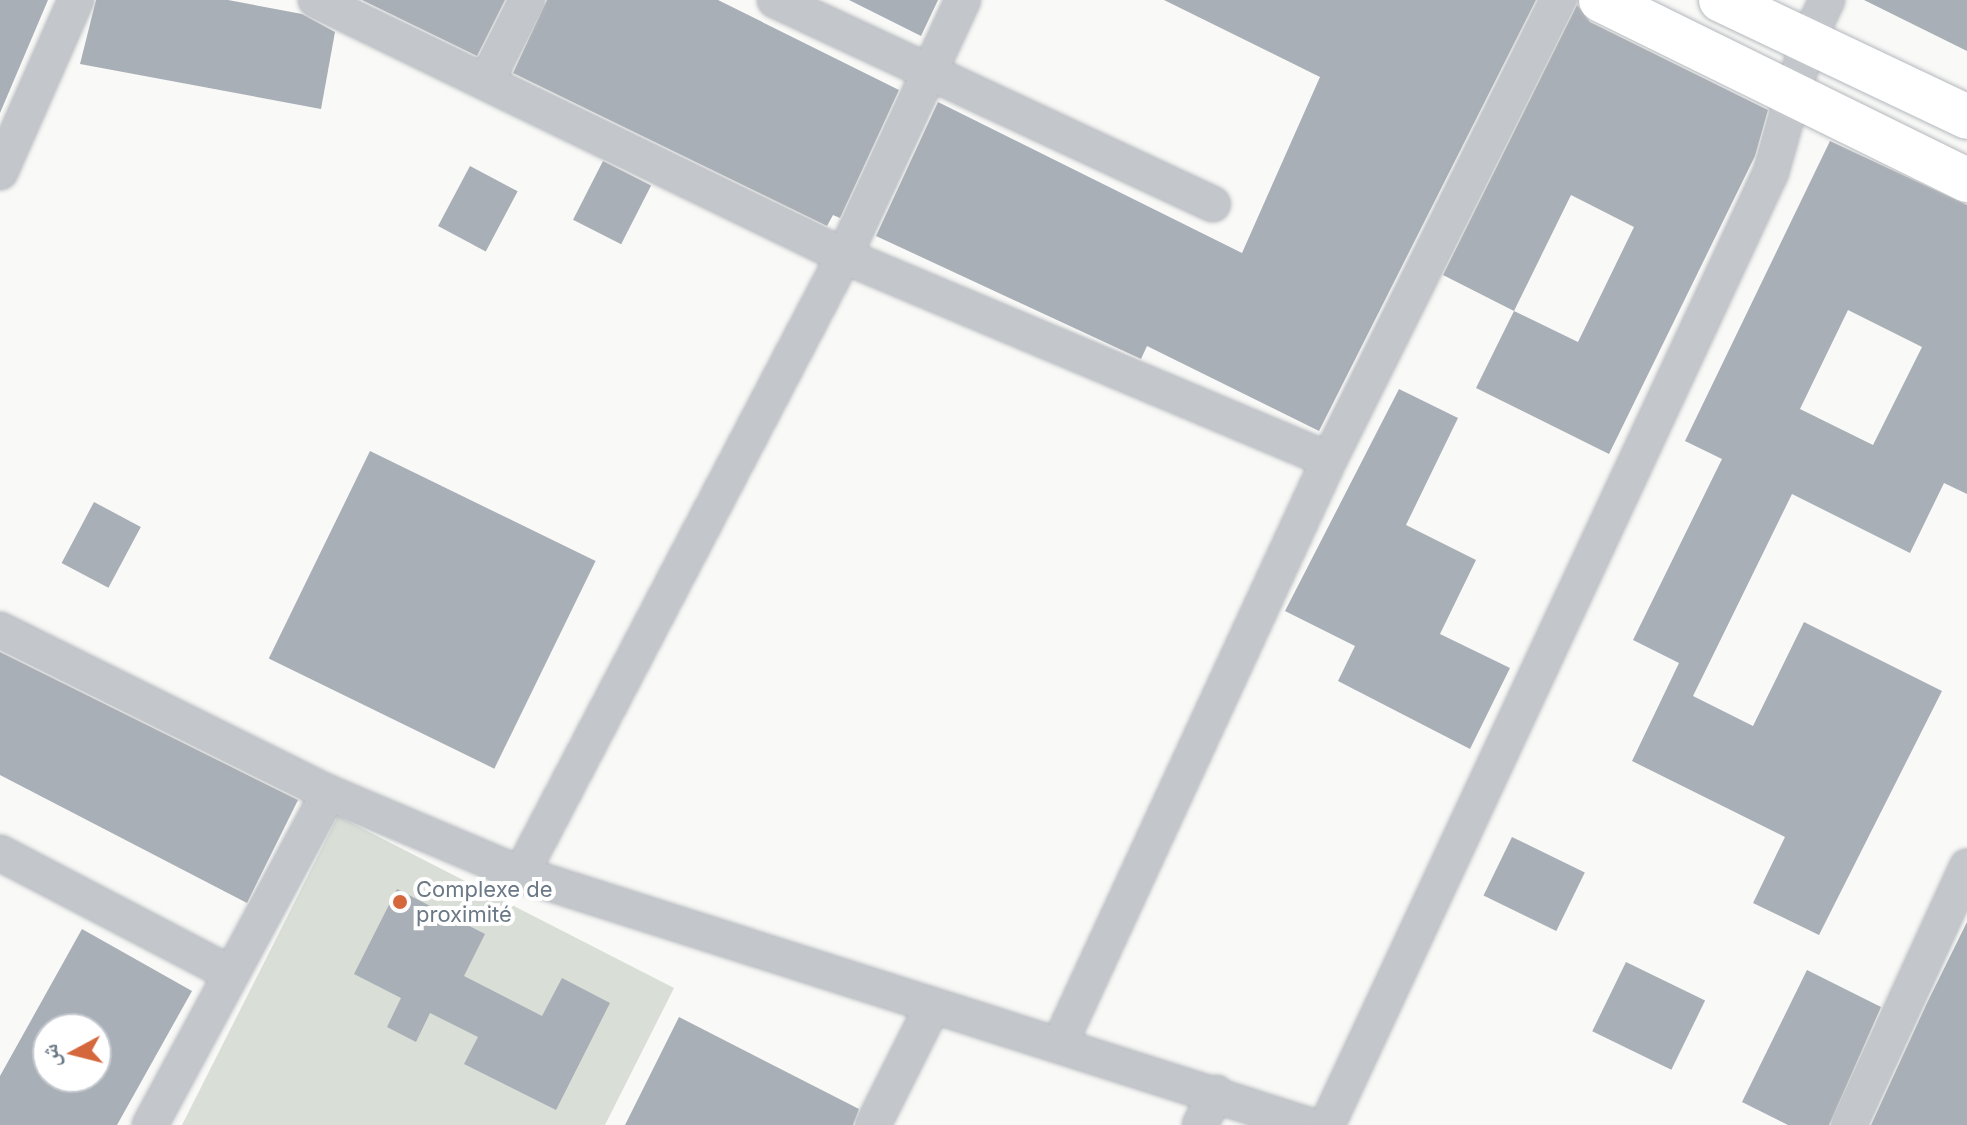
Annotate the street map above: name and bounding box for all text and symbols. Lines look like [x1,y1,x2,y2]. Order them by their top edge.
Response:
place label: Complexe de proximité [416,876,552,928]
marker: Complexe de proximité [391,893,409,911]
north arrow [32,1013,112,1093]
text: ش [36,1043,64,1069]

